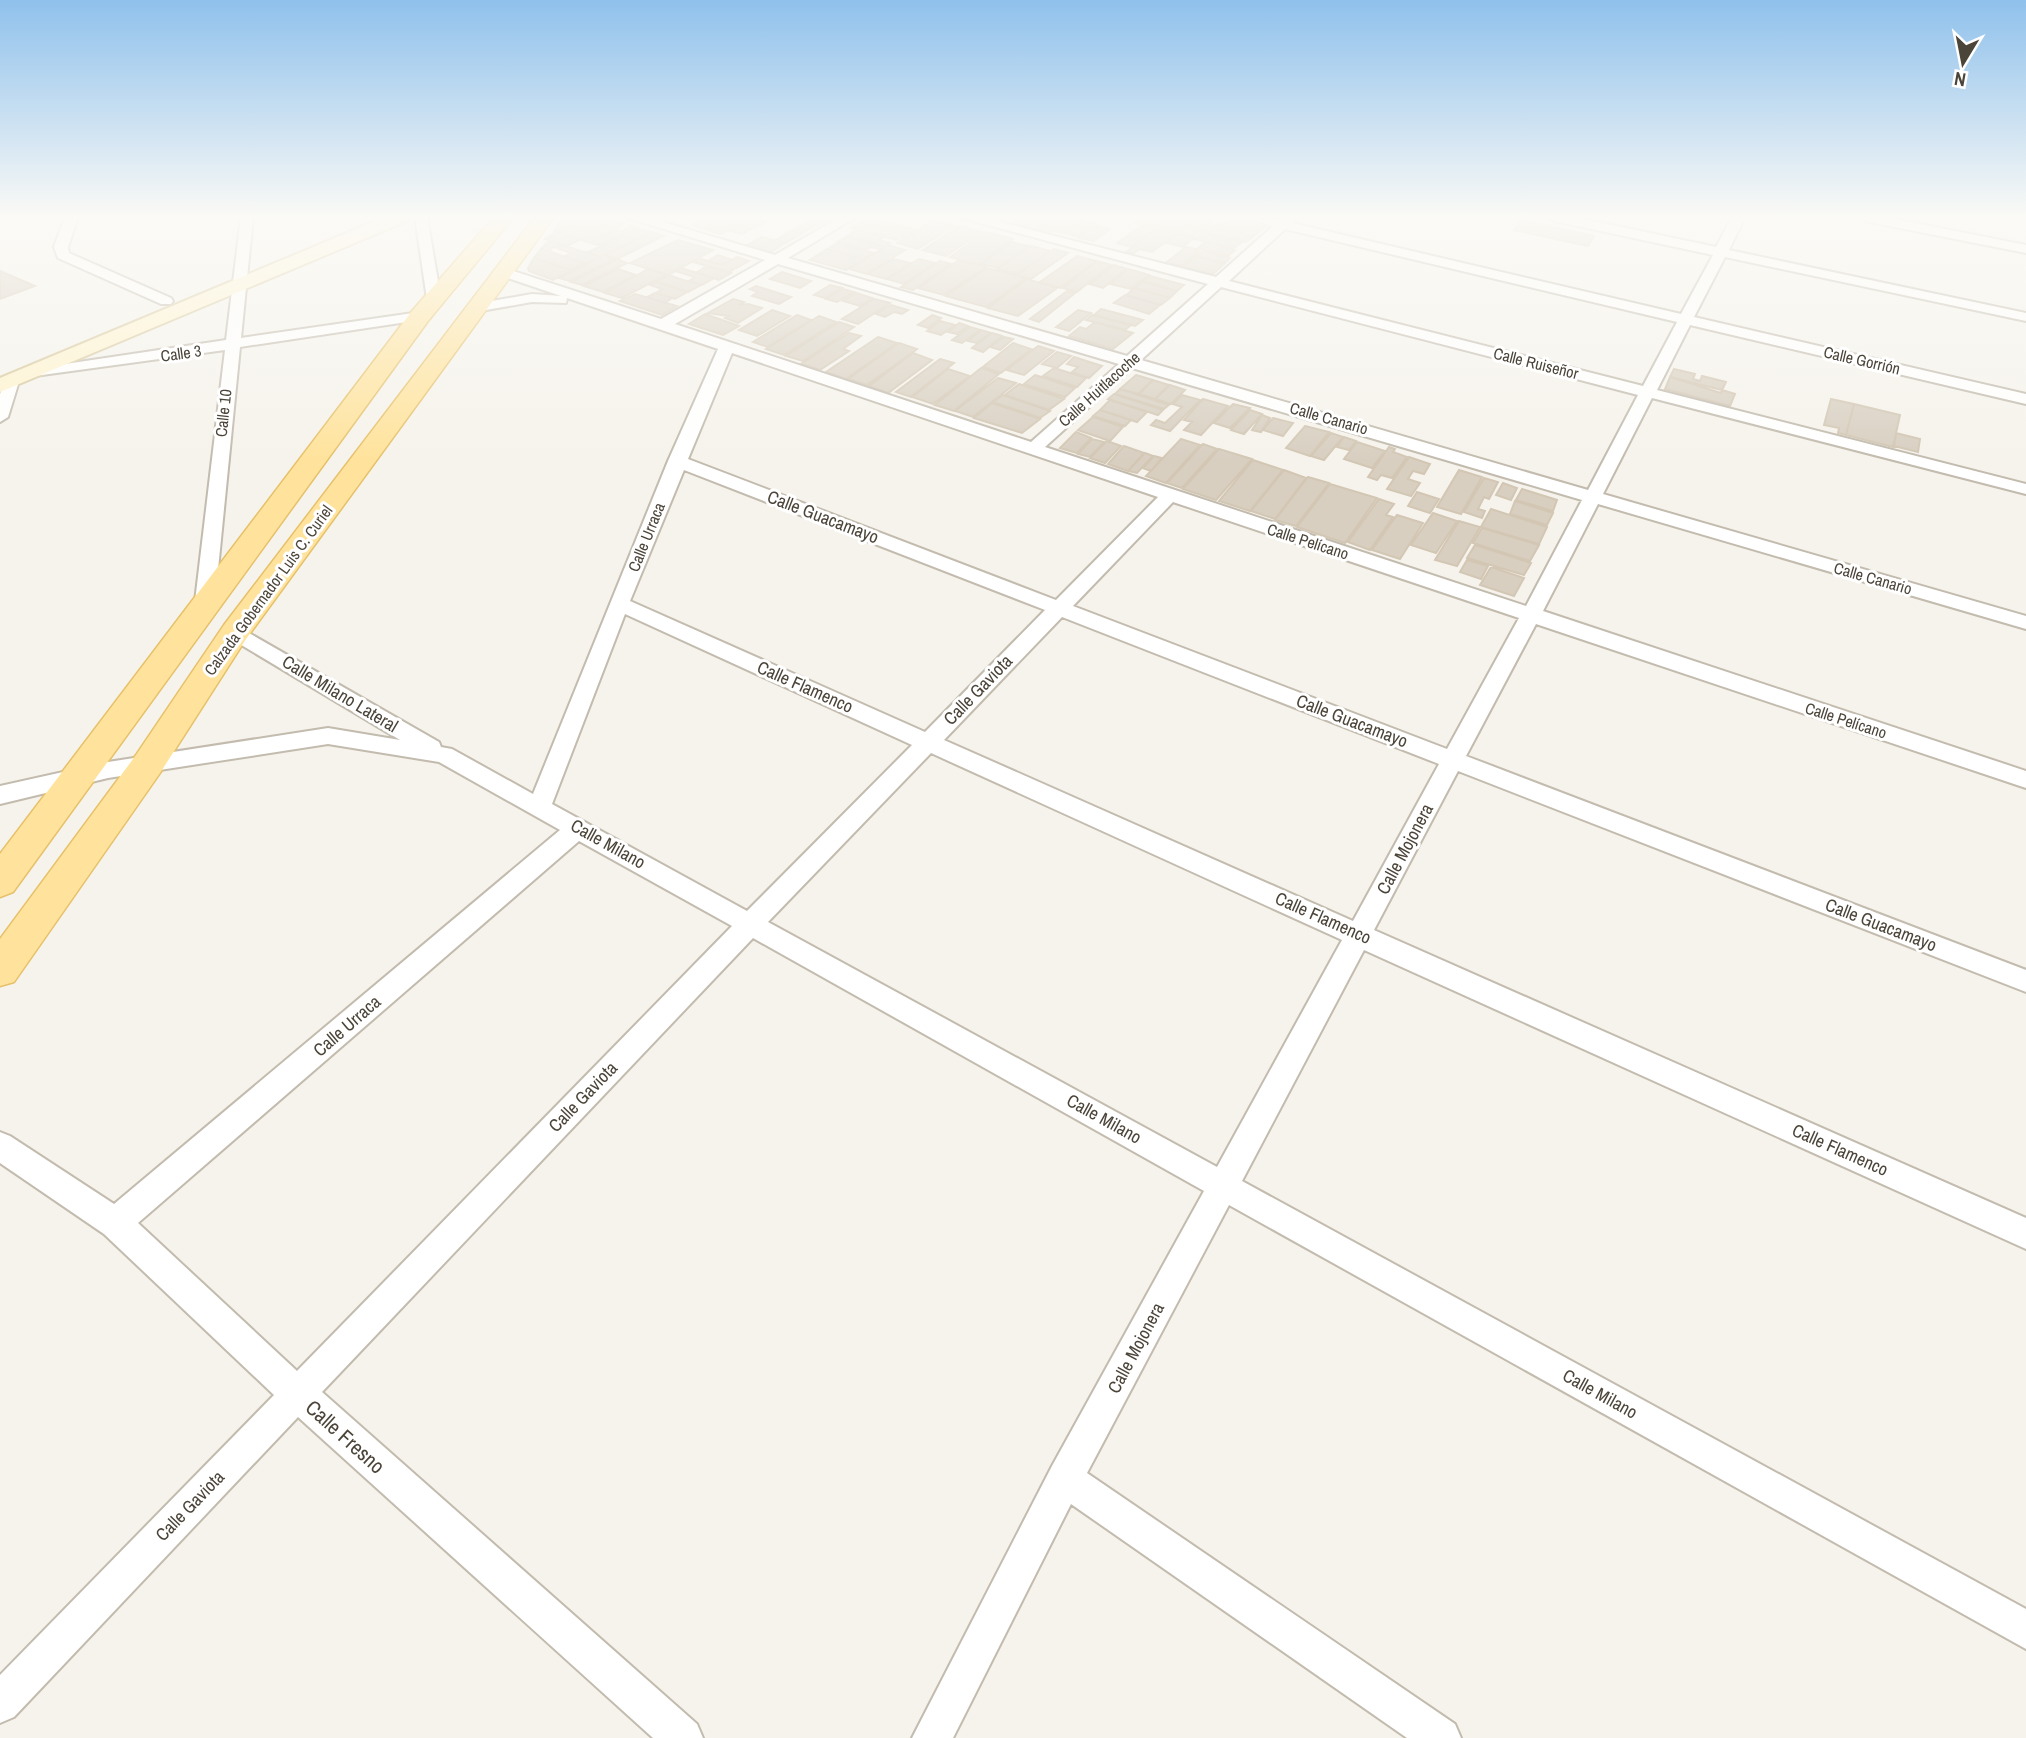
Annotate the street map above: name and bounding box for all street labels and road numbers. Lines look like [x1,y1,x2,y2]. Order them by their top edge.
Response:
street label: Calle 3 [159,339,203,367]
street label: Calle Gorrión [1822,341,1902,379]
street label: Calle Ruiseñor [1491,342,1581,384]
street label: Calle Huitlacoche [1053,346,1145,432]
street label: Calle 10 [210,388,236,438]
street label: Calle Canario [1287,396,1371,440]
street label: Calle Guacamayo [764,484,882,549]
street label: Calle Urraca [622,498,670,575]
street label: Calzada Gobernador Luis C. Curiel [199,500,337,680]
street label: Calle Pelícano [1264,517,1352,565]
street label: Calle Canario [1831,556,1915,600]
street label: Calle Milano Lateral [278,649,403,738]
street label: Calle Gaviota [938,649,1018,731]
street label: Calle Flamenco [753,654,857,719]
street label: Calle Guacamayo [1293,688,1411,753]
street label: Calle Pelícano [1802,696,1890,744]
street label: Calle Mojonera [1370,799,1439,898]
street label: Calle Milano [566,813,650,874]
street label: Calle Flamenco [1271,885,1375,950]
street label: Calle Guacamayo [1822,892,1940,957]
street label: Calle Urraca [308,989,386,1062]
street label: Calle Gaviota [543,1056,623,1138]
street label: Calle Milano [1062,1088,1146,1149]
street label: Calle Flamenco [1788,1117,1892,1182]
street label: Calle Mojonera [1101,1298,1170,1397]
street label: Calle Milano [1558,1363,1642,1424]
street label: Calle Fresno [299,1393,391,1480]
street label: Calle Gaviota [150,1465,230,1547]

